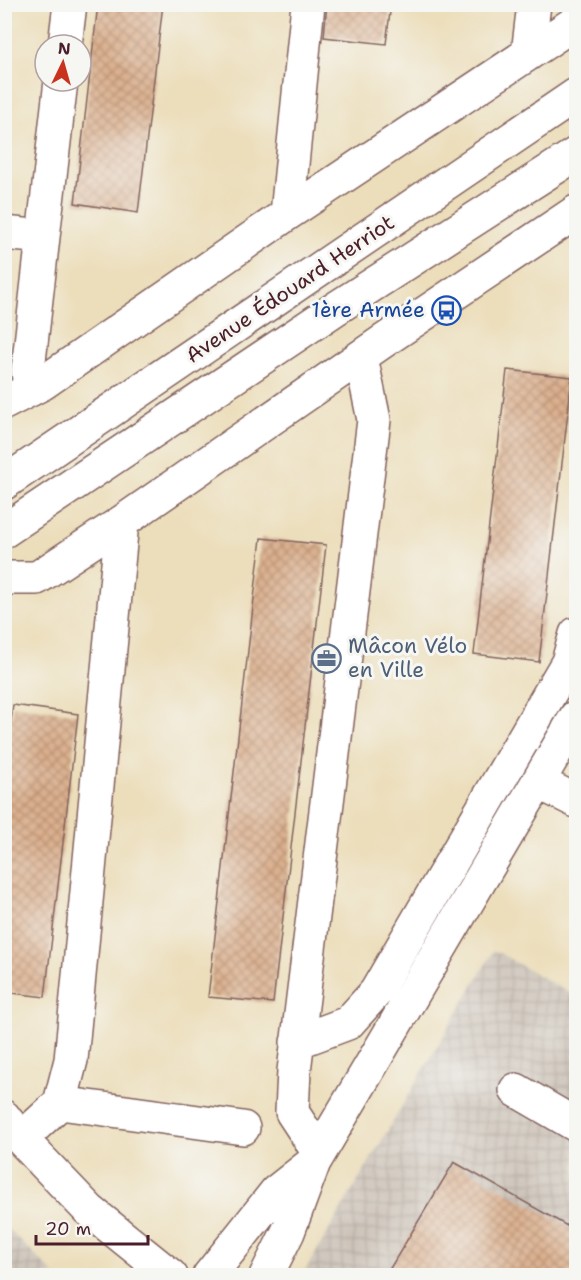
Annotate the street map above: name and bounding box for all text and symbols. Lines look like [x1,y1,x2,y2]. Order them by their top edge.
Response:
north arrow [33,33,93,93]
text: N [57,38,71,60]
street label: Avenue Édouard Herriot [180,208,400,369]
bus stop icon: 1ère Armée [430,294,462,326]
place label: 1ère Armée [311,296,425,324]
place label: Mâcon Vélo en Ville [348,632,467,684]
office icon: Mâcon Vélo en Ville [311,642,343,674]
scale bar [36,1208,148,1246]
text: 20 m [45,1217,91,1241]

